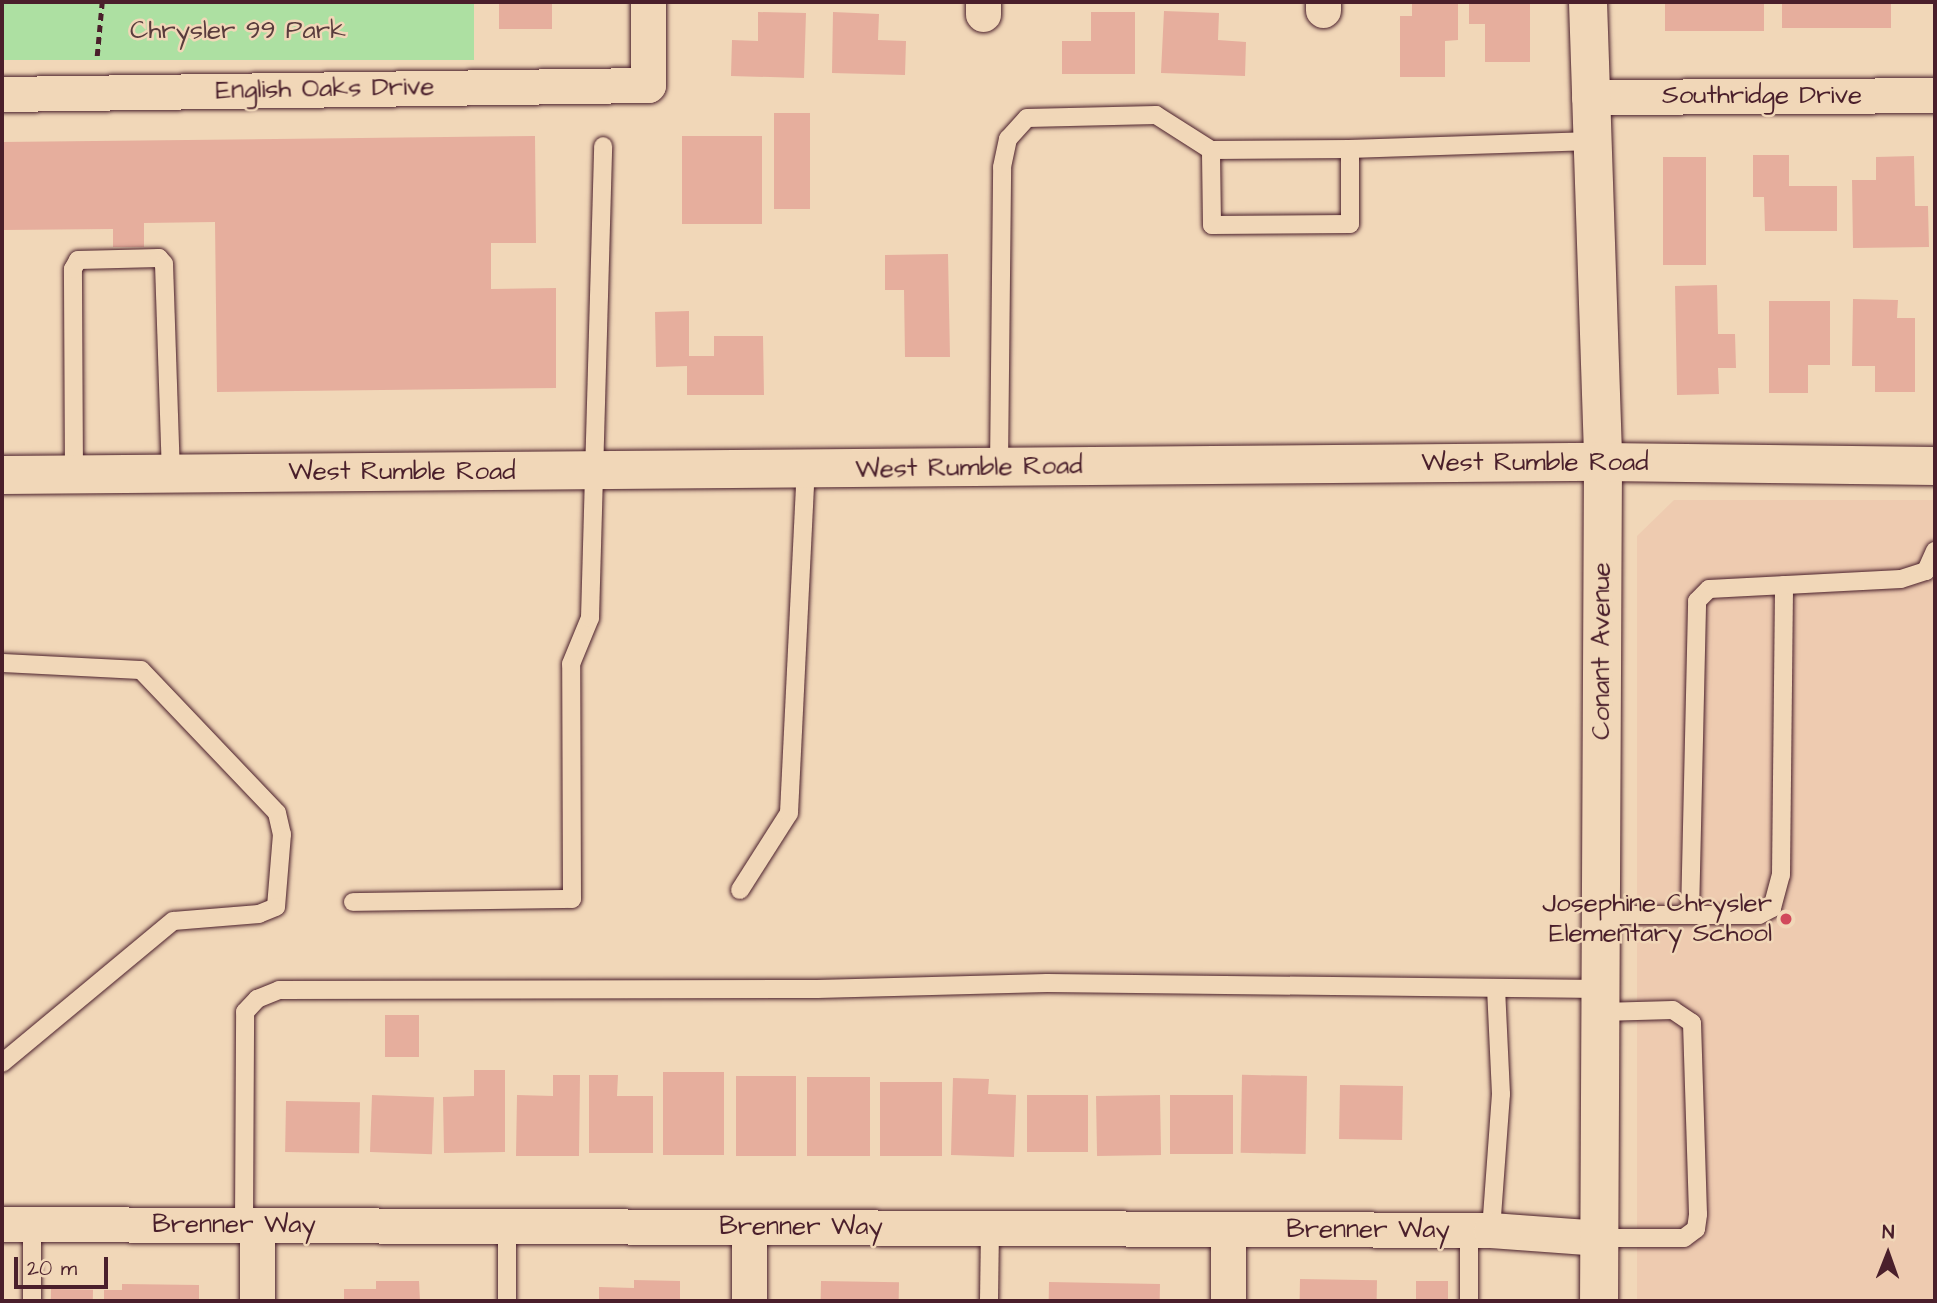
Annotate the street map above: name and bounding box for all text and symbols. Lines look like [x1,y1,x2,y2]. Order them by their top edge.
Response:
park label: Chrysler 99 Park [130,15,346,47]
street label: English Oaks Drive [215,71,435,107]
street label: Southridge Drive [1662,80,1862,112]
street label: West Rumble Road [1421,447,1649,479]
street label: West Rumble Road [855,450,1083,486]
street label: West Rumble Road [288,456,516,488]
street label: Conant Avenue [1586,562,1618,740]
place label: Josephine Chrysler Elementary School [1542,888,1772,950]
marker: Josephine Chrysler Elementary School [1778,911,1794,927]
street label: Brenner Way [152,1209,316,1241]
street label: Brenner Way [719,1211,883,1243]
street label: Brenner Way [1286,1214,1450,1246]
north arrow [1853,1219,1923,1289]
text: N [1882,1219,1895,1246]
scale bar [18,1244,112,1288]
text: 20 m [27,1254,77,1283]

